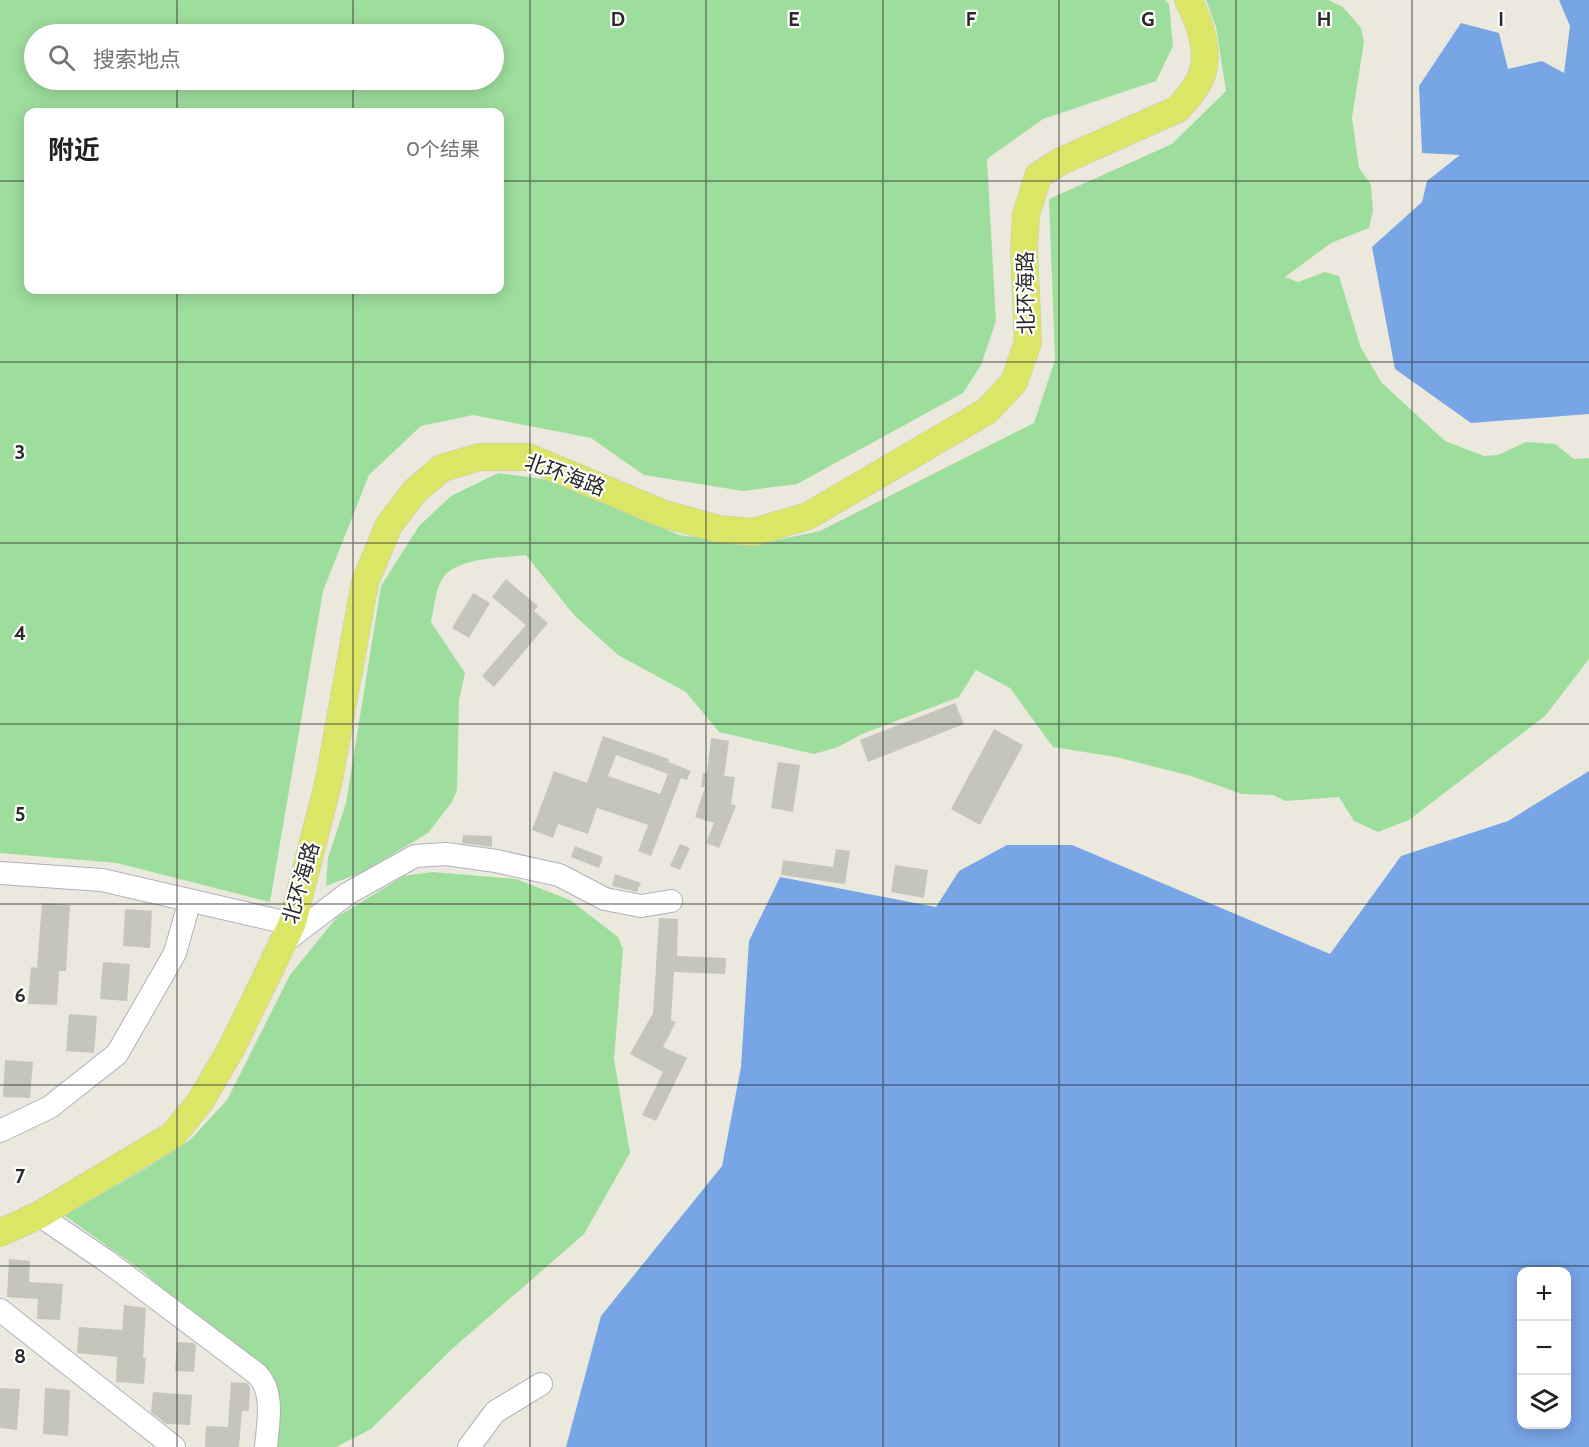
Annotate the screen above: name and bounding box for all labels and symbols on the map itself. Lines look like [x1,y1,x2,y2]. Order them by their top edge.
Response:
text: D [611,7,625,31]
text: E [788,7,800,31]
text: F [966,7,977,31]
text: G [1141,7,1155,31]
text: H [1317,7,1331,31]
text: I [1498,7,1504,31]
street label: 北环海路 [1012,251,1039,335]
text: 3 [15,440,25,464]
street label: 北环海路 [521,448,609,501]
text: 4 [14,621,26,645]
text: 5 [15,802,25,826]
street label: 北环海路 [277,839,324,927]
text: 6 [14,983,26,1007]
text: 7 [15,1164,26,1188]
text: 8 [14,1344,26,1368]

